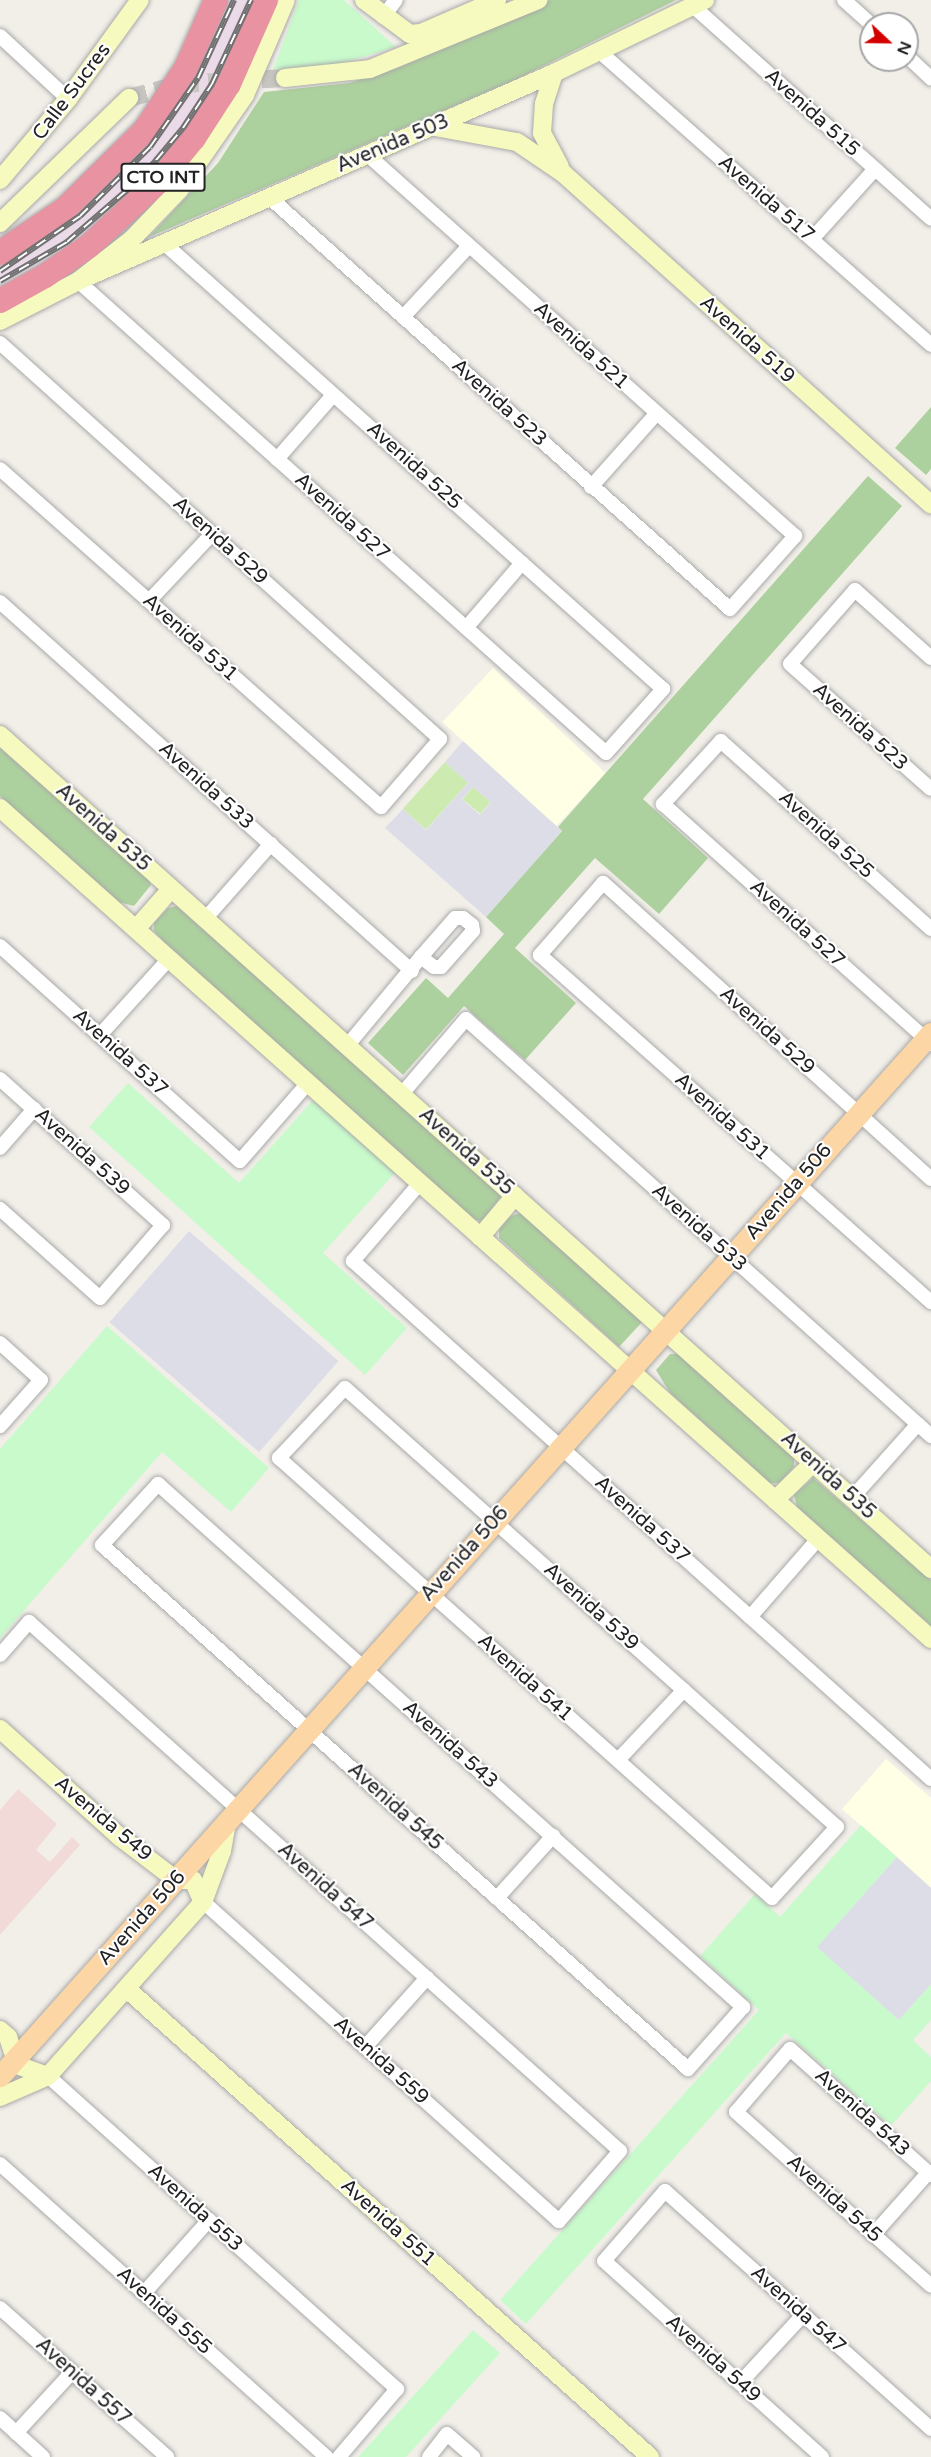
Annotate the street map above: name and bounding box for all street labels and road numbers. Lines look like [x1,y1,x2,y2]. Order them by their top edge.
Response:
street label: Calle Sucres [28,39,116,145]
street label: Avenida 515 [759,64,865,162]
street label: Avenida 503 [333,110,453,178]
street label: Avenida 517 [713,151,819,247]
road number: CTO INT [120,162,207,192]
street label: Avenida 519 [694,291,800,389]
street label: Avenida 521 [528,297,634,395]
street label: Avenida 523 [446,354,552,452]
street label: Avenida 525 [361,417,467,515]
street label: Avenida 527 [289,468,395,566]
street label: Avenida 529 [167,492,273,590]
street label: Avenida 531 [137,589,243,687]
street label: Avenida 523 [807,678,913,776]
street label: Avenida 533 [153,737,259,835]
street label: Avenida 535 [50,779,156,877]
street label: Avenida 525 [773,786,879,884]
street label: Avenida 527 [744,875,850,973]
street label: Avenida 529 [714,982,820,1080]
street label: Avenida 537 [67,1004,173,1102]
street label: Avenida 531 [669,1068,775,1166]
street label: Avenida 539 [29,1103,135,1201]
street label: Avenida 535 [413,1103,519,1201]
street label: Avenida 506 [741,1139,837,1245]
street label: Avenida 533 [646,1179,752,1277]
street label: Avenida 535 [775,1427,881,1525]
street label: Avenida 537 [589,1471,695,1569]
street label: Avenida 506 [416,1501,514,1607]
street label: Avenida 539 [538,1558,644,1656]
street label: Avenida 541 [472,1629,578,1727]
street label: Avenida 543 [397,1696,503,1794]
street label: Avenida 545 [342,1758,448,1856]
street label: Avenida 549 [49,1771,157,1867]
street label: Avenida 547 [272,1838,378,1936]
street label: Avenida 506 [93,1865,191,1971]
street label: Avenida 559 [328,2012,434,2110]
street label: Avenida 543 [809,2064,915,2162]
street label: Avenida 545 [781,2150,887,2248]
street label: Avenida 553 [142,2159,248,2257]
street label: Avenida 551 [335,2174,441,2272]
street label: Avenida 547 [745,2261,851,2359]
street label: Avenida 555 [111,2262,217,2360]
street label: Avenida 549 [660,2310,766,2408]
street label: Avenida 557 [30,2333,136,2431]

